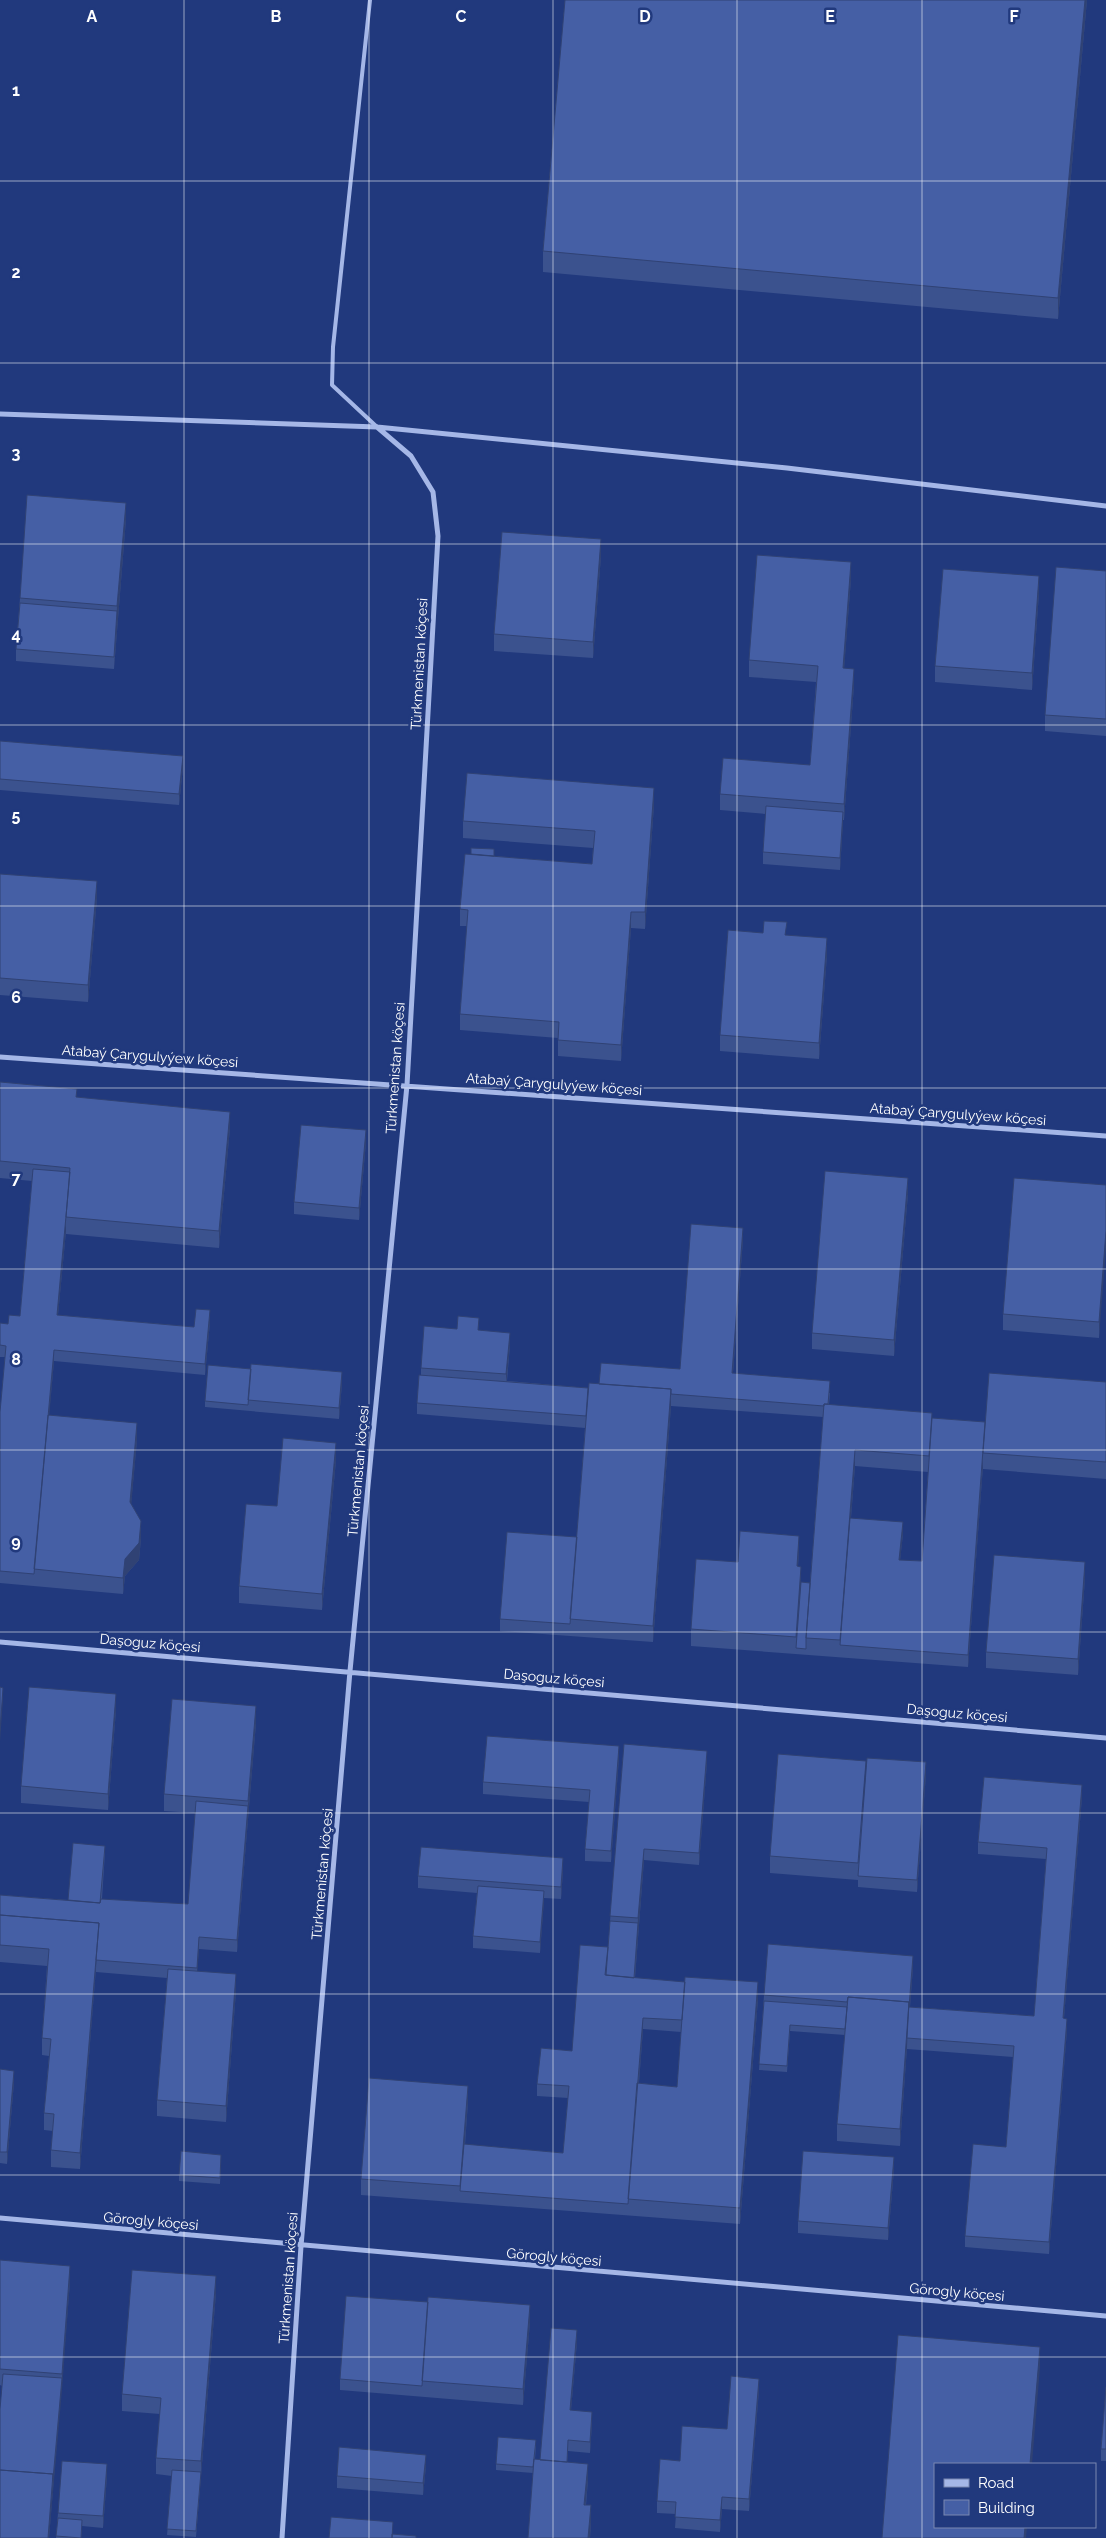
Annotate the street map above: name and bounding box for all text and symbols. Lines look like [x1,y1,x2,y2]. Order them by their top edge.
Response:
text: A [87,7,98,26]
text: B [271,7,282,26]
text: C [456,7,467,26]
text: D [639,7,651,26]
text: E [825,7,835,26]
text: F [1009,7,1019,26]
text: 1 [12,81,20,100]
text: 2 [11,263,21,282]
text: 3 [12,444,21,463]
street label: Türkmenistan köçesi [408,598,430,730]
text: 4 [11,625,21,644]
text: 5 [12,806,21,825]
text: 6 [11,988,21,1007]
street label: Türkmenistan köçesi [382,1002,408,1134]
street label: Atabaý Çarygulyýew köçesi [61,1042,239,1070]
street label: Atabaý Çarygulyýew köçesi [465,1070,643,1098]
street label: Atabaý Çarygulyýew köçesi [869,1100,1047,1128]
text: 7 [12,1169,21,1188]
text: 8 [11,1350,21,1369]
street label: Türkmenistan köçesi [344,1404,372,1538]
text: 9 [11,1532,21,1551]
street label: Daşoguz köçesi [99,1631,201,1655]
street label: Daşoguz köçesi [503,1666,605,1690]
street label: Daşoguz köçesi [906,1701,1008,1725]
street label: Türkmenistan köçesi [308,1807,336,1941]
street label: Görogly köçesi [103,2209,199,2233]
street label: Türkmenistan köçesi [275,2212,301,2344]
street label: Görogly köçesi [506,2245,602,2269]
street label: Görogly köçesi [909,2280,1005,2304]
legend [934,2463,1096,2528]
text: Road [978,2474,1014,2492]
text: Building [978,2499,1035,2517]

